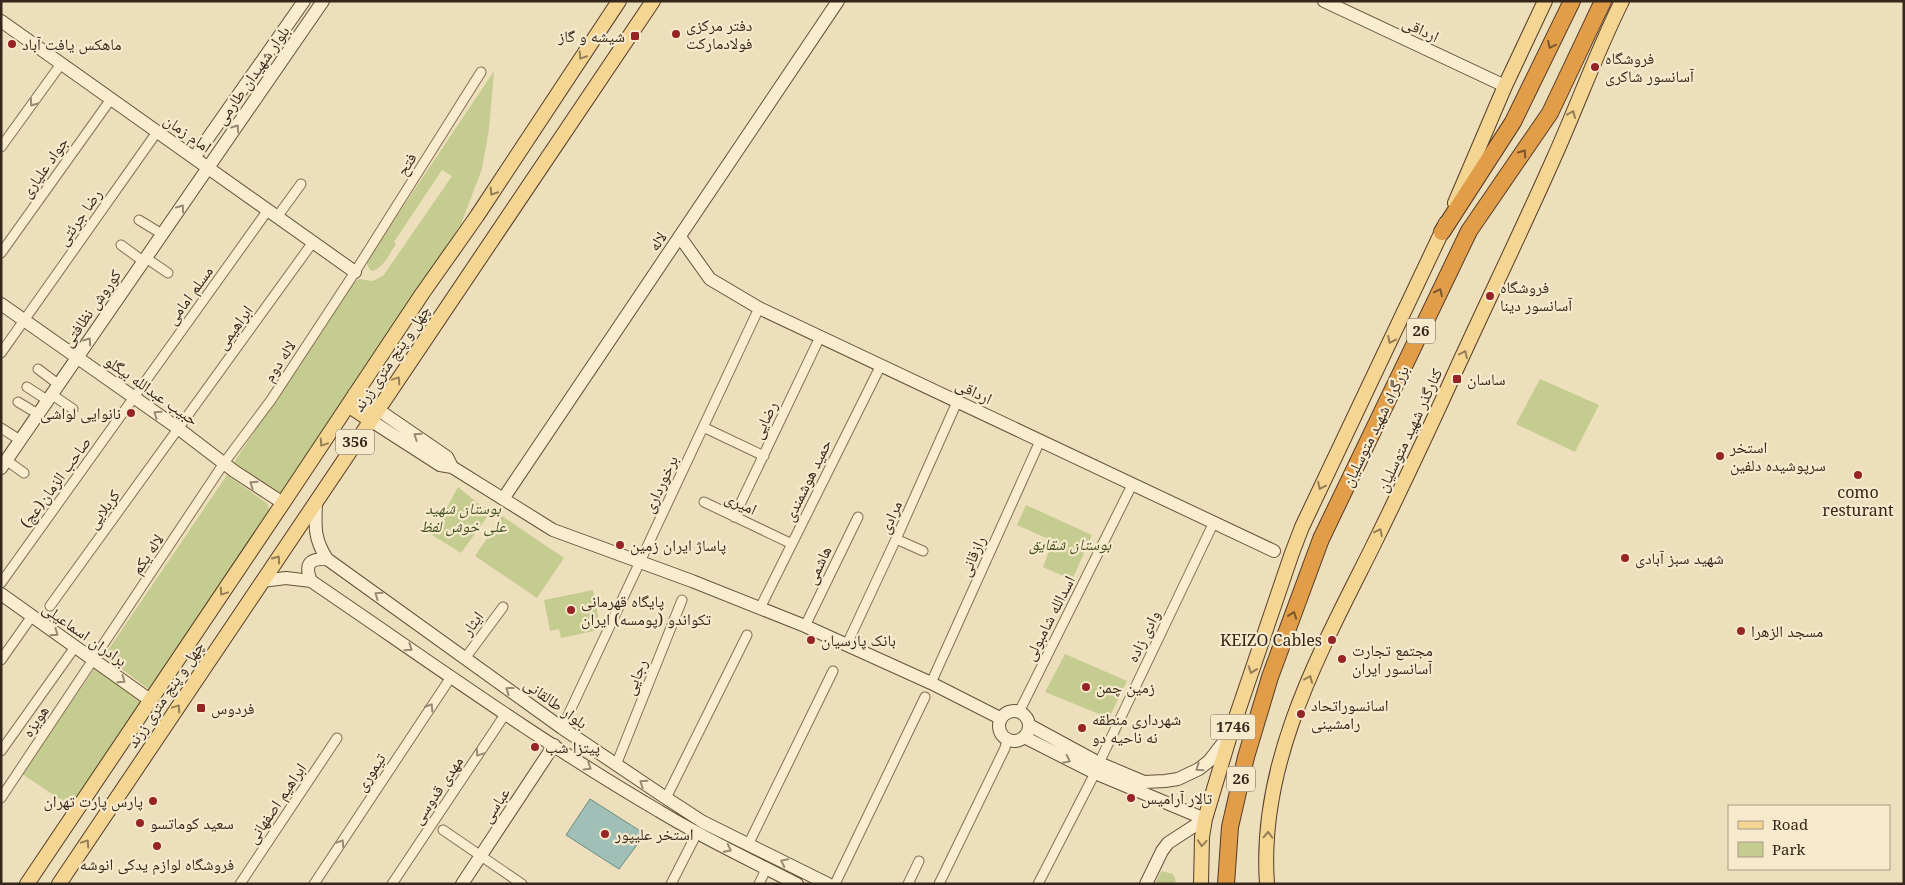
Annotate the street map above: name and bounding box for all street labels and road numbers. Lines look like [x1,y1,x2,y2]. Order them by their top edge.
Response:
street label: ارداقی [1399,11,1443,47]
street label: بلوار شهیدان طارمی [210,21,294,129]
street label: امام زمان [160,108,216,158]
street label: جواد علیاری [15,132,73,202]
street label: فتح [391,148,421,180]
street label: رضا جرئتی [51,184,107,250]
street label: لاله [643,227,671,255]
street label: مسلم امامی [160,261,218,329]
street label: کوروش نظافتی [56,264,126,351]
street label: ابراهیمی [210,300,258,354]
street label: چهل و پنج متری زرند [347,300,435,416]
road number: 26 [1407,318,1435,344]
street label: لاله دوم [258,336,300,386]
street label: حبیب عبدالله بیگلو [101,350,203,430]
street label: بزرگراه شهید متوسلیان [1336,361,1414,491]
street label: کنارگذر شهید متوسلیان [1371,364,1448,496]
street label: ارداقی [952,373,996,409]
street label: رضایی [746,398,782,442]
road number: 356 [336,430,374,454]
street label: صاحب الزمان(عج) [14,432,96,532]
street label: حمید هوشمندی [778,435,836,525]
street label: برخورداری [637,452,683,516]
street label: کربلایی [81,485,125,533]
street label: امیری [721,486,761,520]
street label: مرادی [873,497,907,537]
street label: لاله یکم [125,529,169,579]
street label: رازقانی [953,532,991,580]
street label: هاشمی [800,542,836,588]
street label: اسدالله شامبولی [1018,572,1080,664]
street label: برادران اسماعیلی [38,597,132,671]
street label: ایثار [455,606,488,641]
street label: وادی زاده [1121,606,1165,666]
street label: چهل و پنج متری زرند [121,636,209,752]
street label: رجایی [618,656,652,698]
street label: بلوار طالقانی [520,672,592,734]
street label: هویزه [16,701,54,741]
road number: 1746 [1210,714,1256,740]
street label: تیموری [349,748,391,795]
street label: مهدی قدوسی [406,751,468,829]
street label: ابراهیم اصفهانی [241,758,311,848]
road number: 26 [1227,766,1255,792]
street label: عباسی [475,783,515,827]

